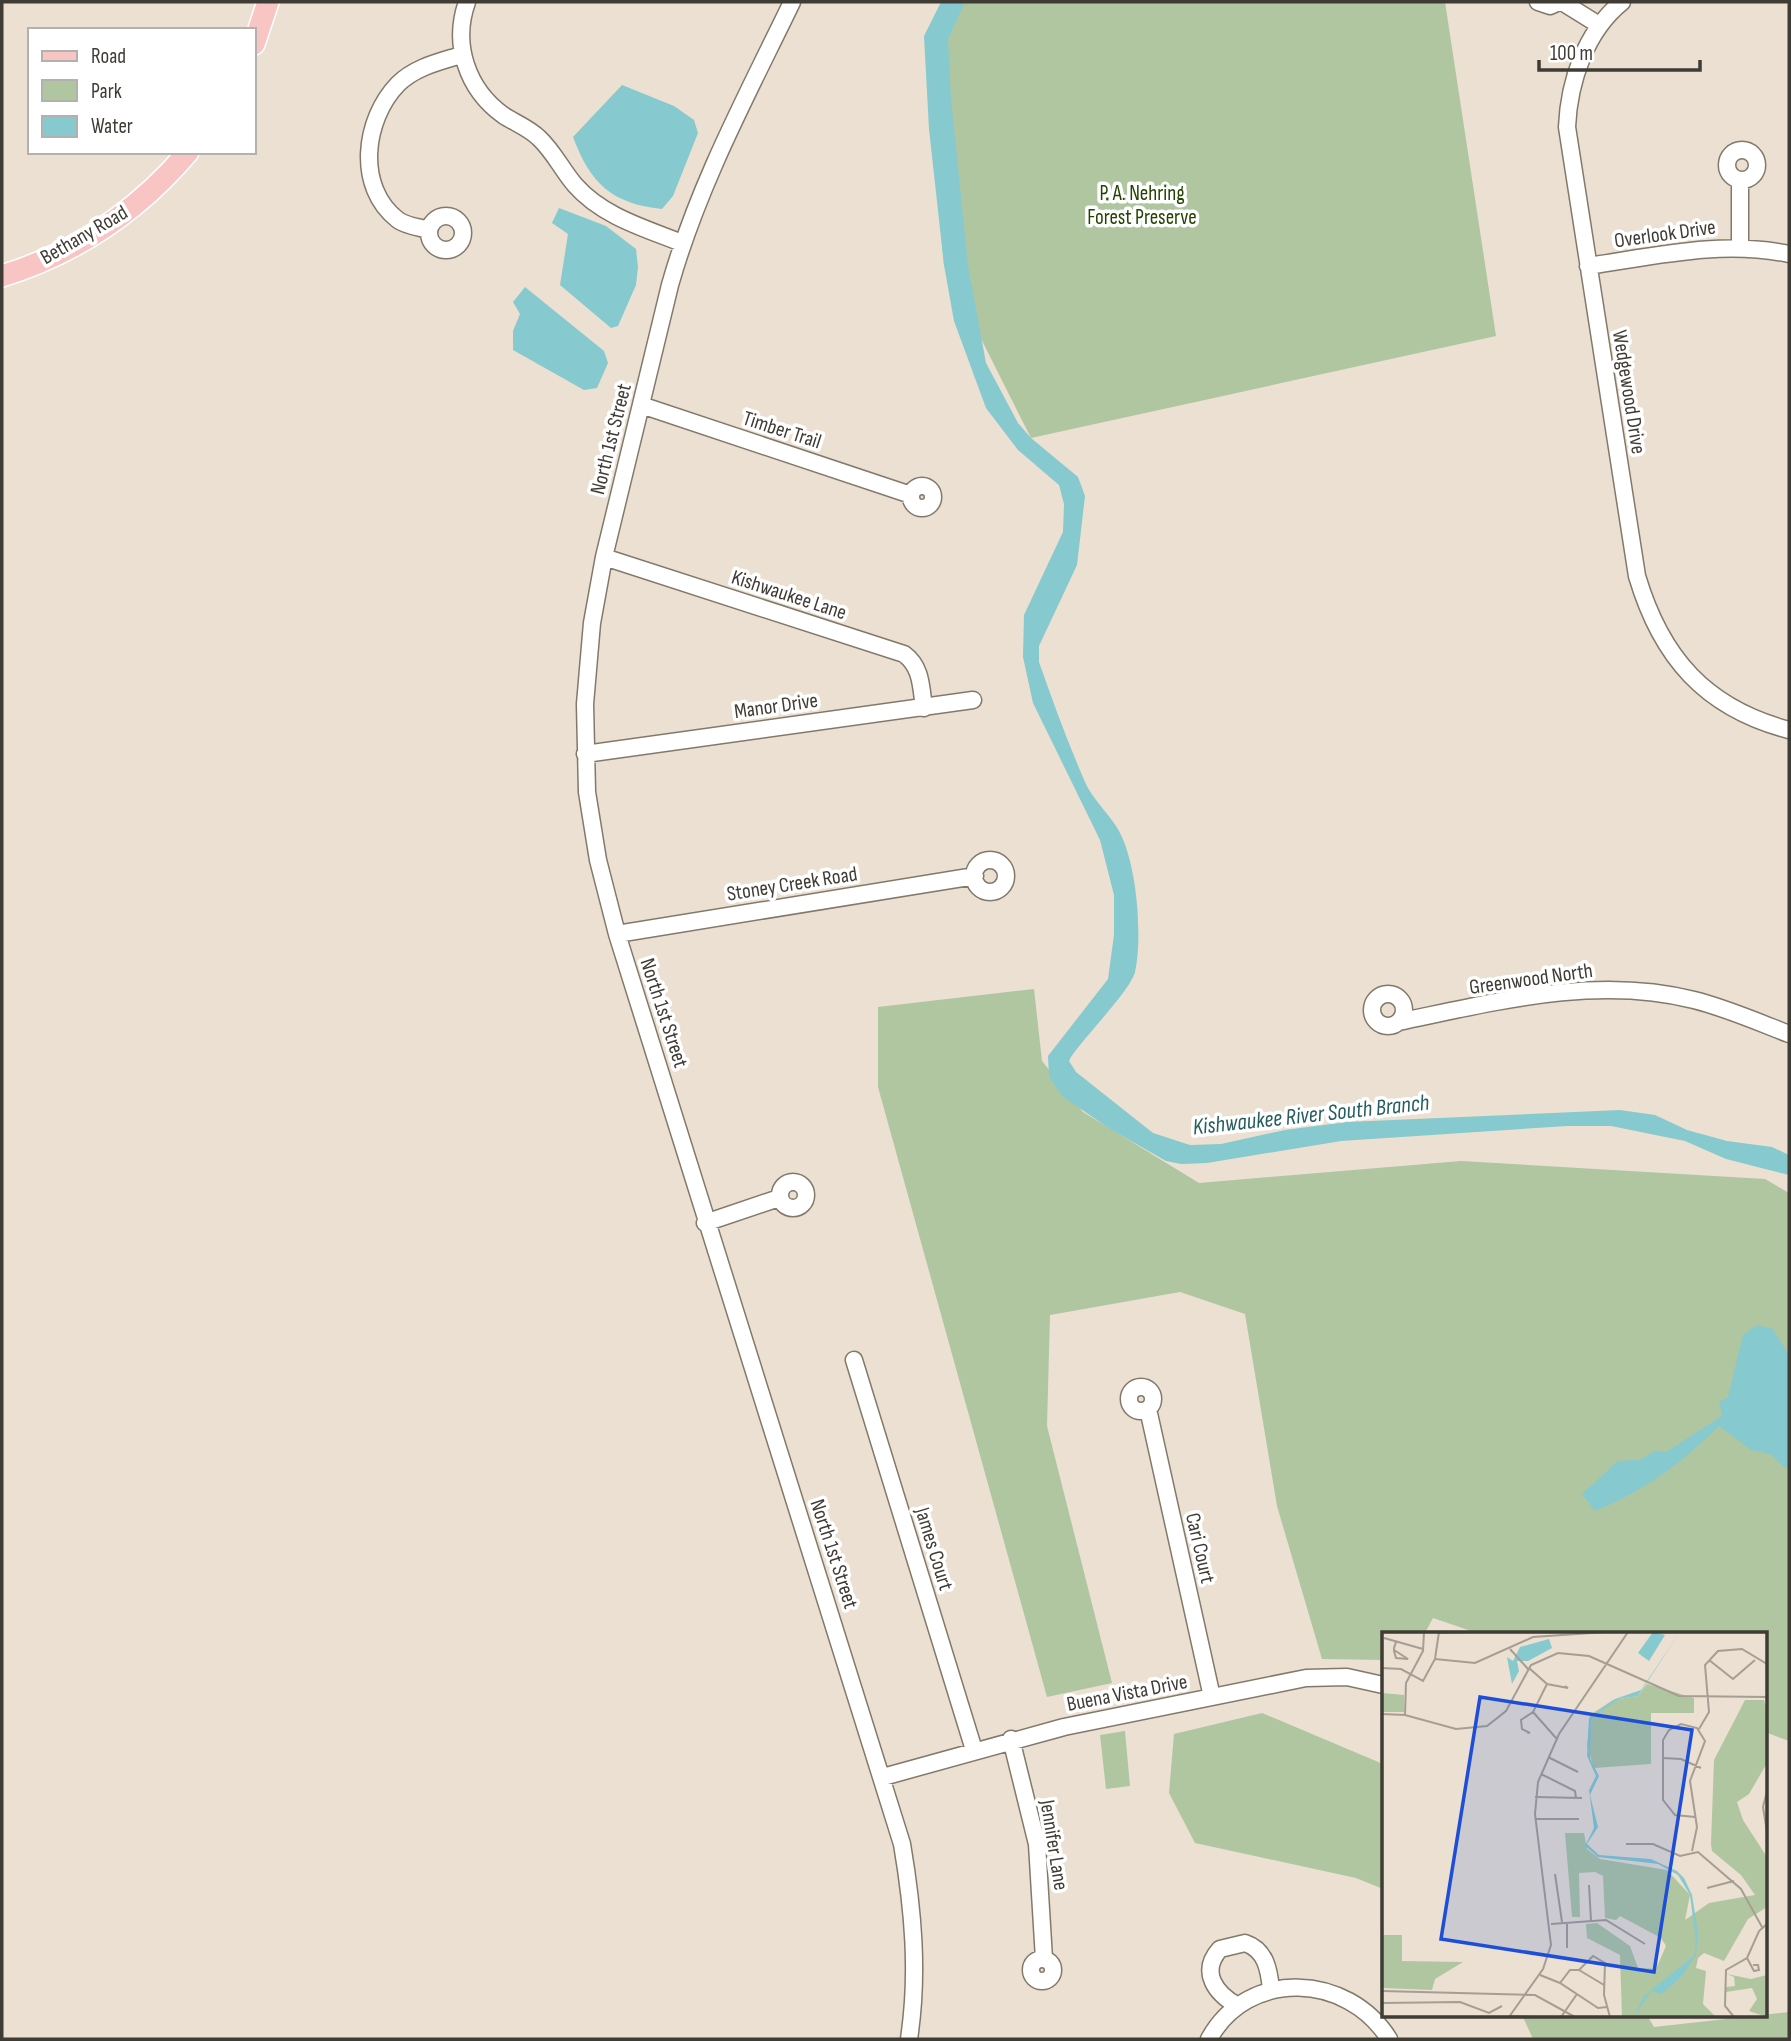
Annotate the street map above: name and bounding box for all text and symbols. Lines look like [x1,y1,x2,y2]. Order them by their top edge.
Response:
legend [28,28,256,154]
scale bar [1539,28,1700,72]
text: 100 m [1550,41,1593,66]
text: Road [91,44,126,69]
text: Park [91,79,122,104]
text: Water [91,114,133,139]
park label: P. A. Nehring Forest Preserve [1087,181,1197,230]
street label: Bethany Road [36,200,132,270]
street label: Overlook Drive [1613,215,1717,253]
street label: Wedgewood Drive [1607,328,1651,456]
street label: North 1st Street [585,381,637,497]
street label: Timber Trail [740,406,824,454]
street label: Kishwaukee Lane [728,565,850,625]
street label: Manor Drive [733,688,819,724]
street label: Stoney Creek Road [725,861,859,907]
street label: North 1st Street [635,955,693,1071]
street label: Greenwood North [1468,958,1594,1000]
water label: Kishwaukee River South Branch [1191,1089,1431,1141]
street label: North 1st Street [805,1496,863,1612]
street label: James Court [909,1504,958,1593]
street label: Cari Court [1180,1510,1220,1586]
inset map [1382,1632,1766,2016]
street label: Buena Vista Drive [1065,1669,1189,1717]
street label: Jennifer Lane [1034,1797,1073,1892]

